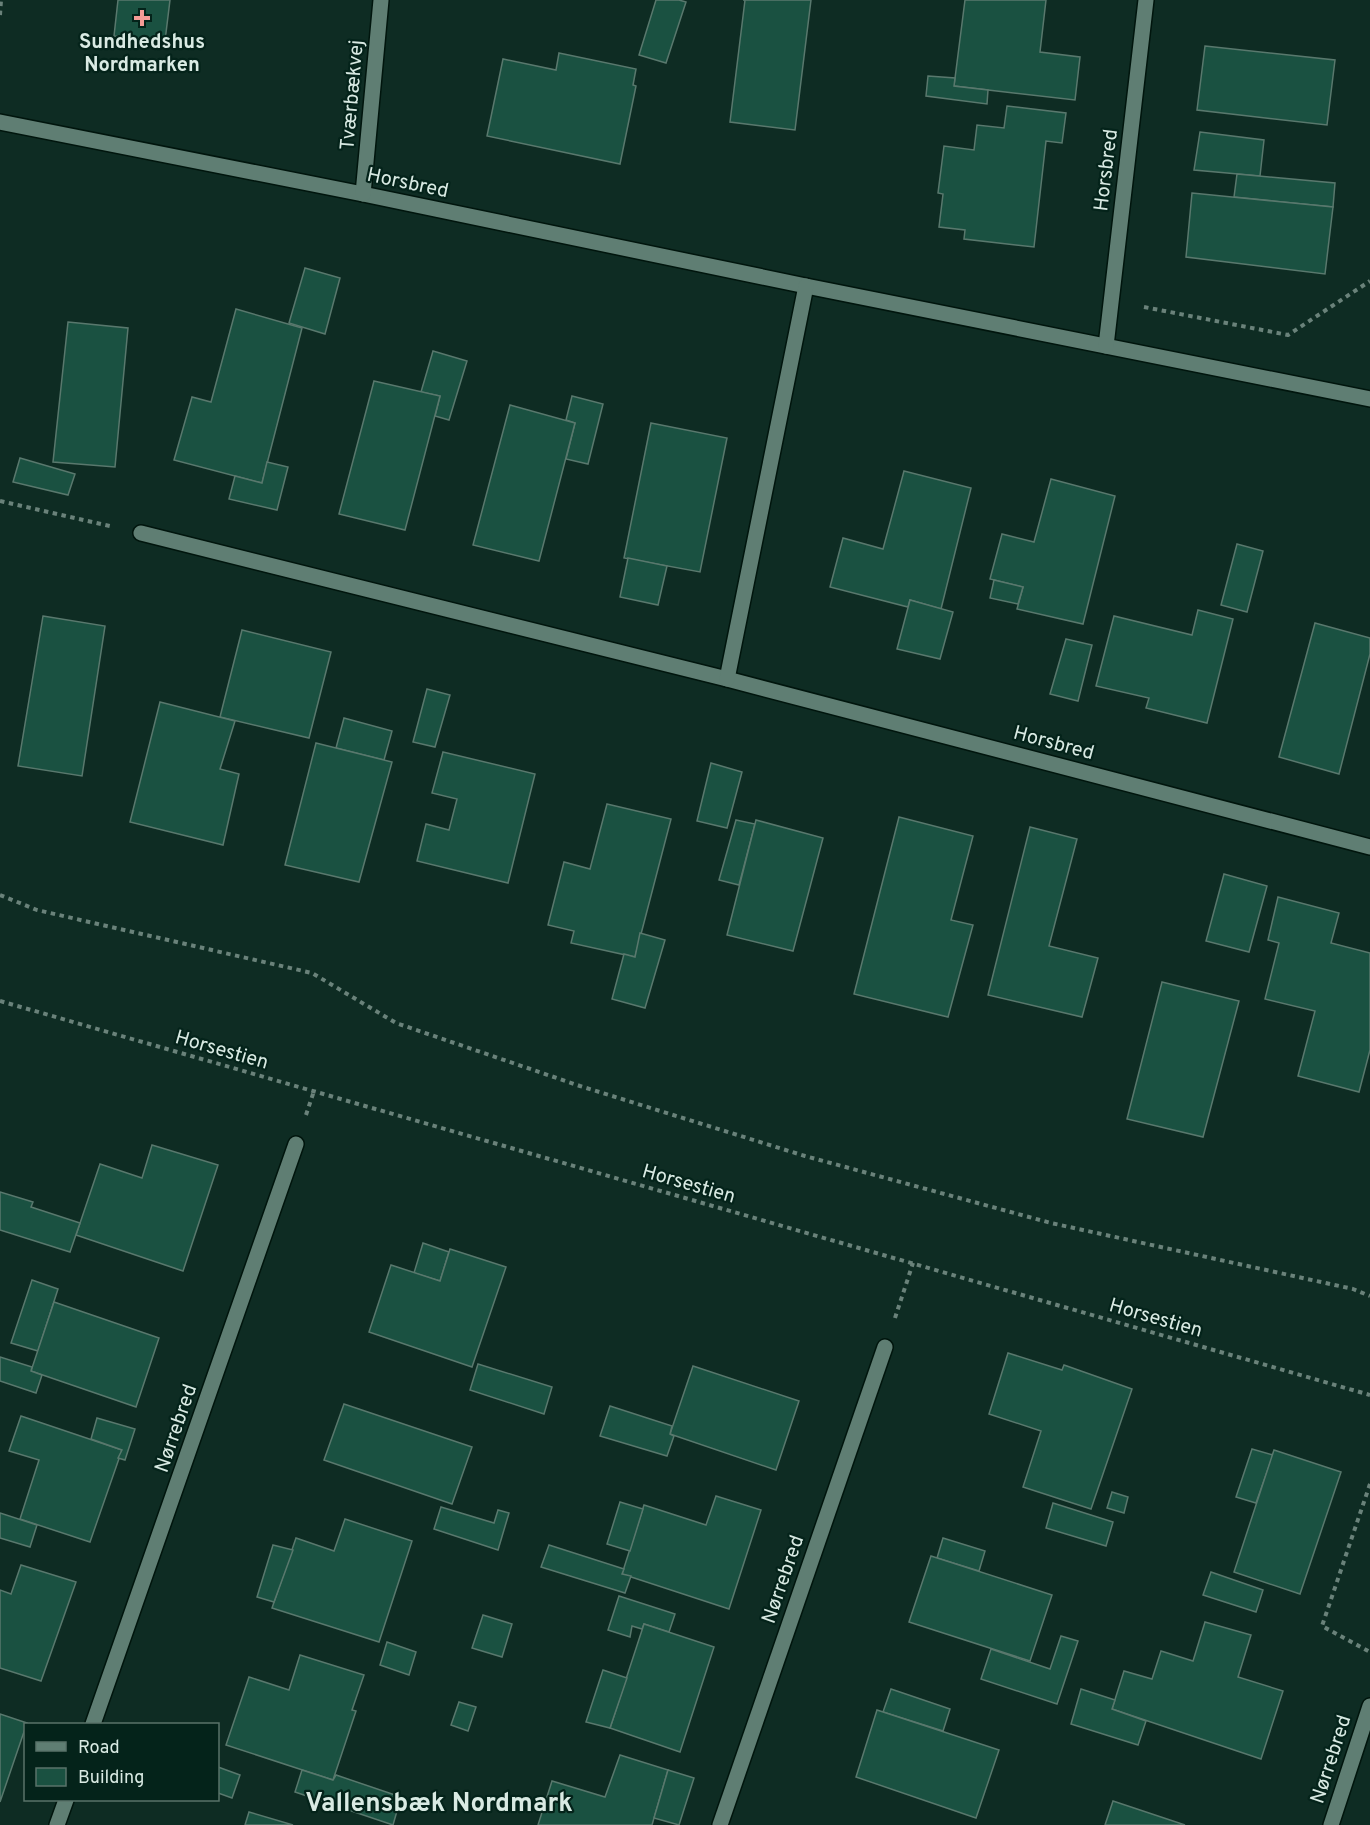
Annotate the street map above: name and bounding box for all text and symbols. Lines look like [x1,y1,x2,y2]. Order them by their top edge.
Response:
marker: Sundhedshus Nordmarken [133,9,151,27]
place label: Sundhedshus Nordmarken [79,30,205,79]
street label: Tværbækvej [335,39,371,151]
street label: Horsbred [1089,128,1125,213]
street label: Horsbred [364,163,451,205]
street label: Horsbred [1010,721,1097,767]
street label: Horsestien [172,1025,271,1077]
street label: Horsestien [639,1159,738,1211]
street label: Horsestien [1106,1293,1205,1345]
street label: Nørrebred [150,1381,204,1476]
street label: Nørrebred [757,1532,811,1627]
street label: Nørrebred [1305,1712,1358,1807]
legend [24,1723,219,1801]
text: Road [78,1737,120,1760]
text: Building [78,1767,144,1790]
district label: Vallensbæk Nordmark [305,1788,573,1821]

